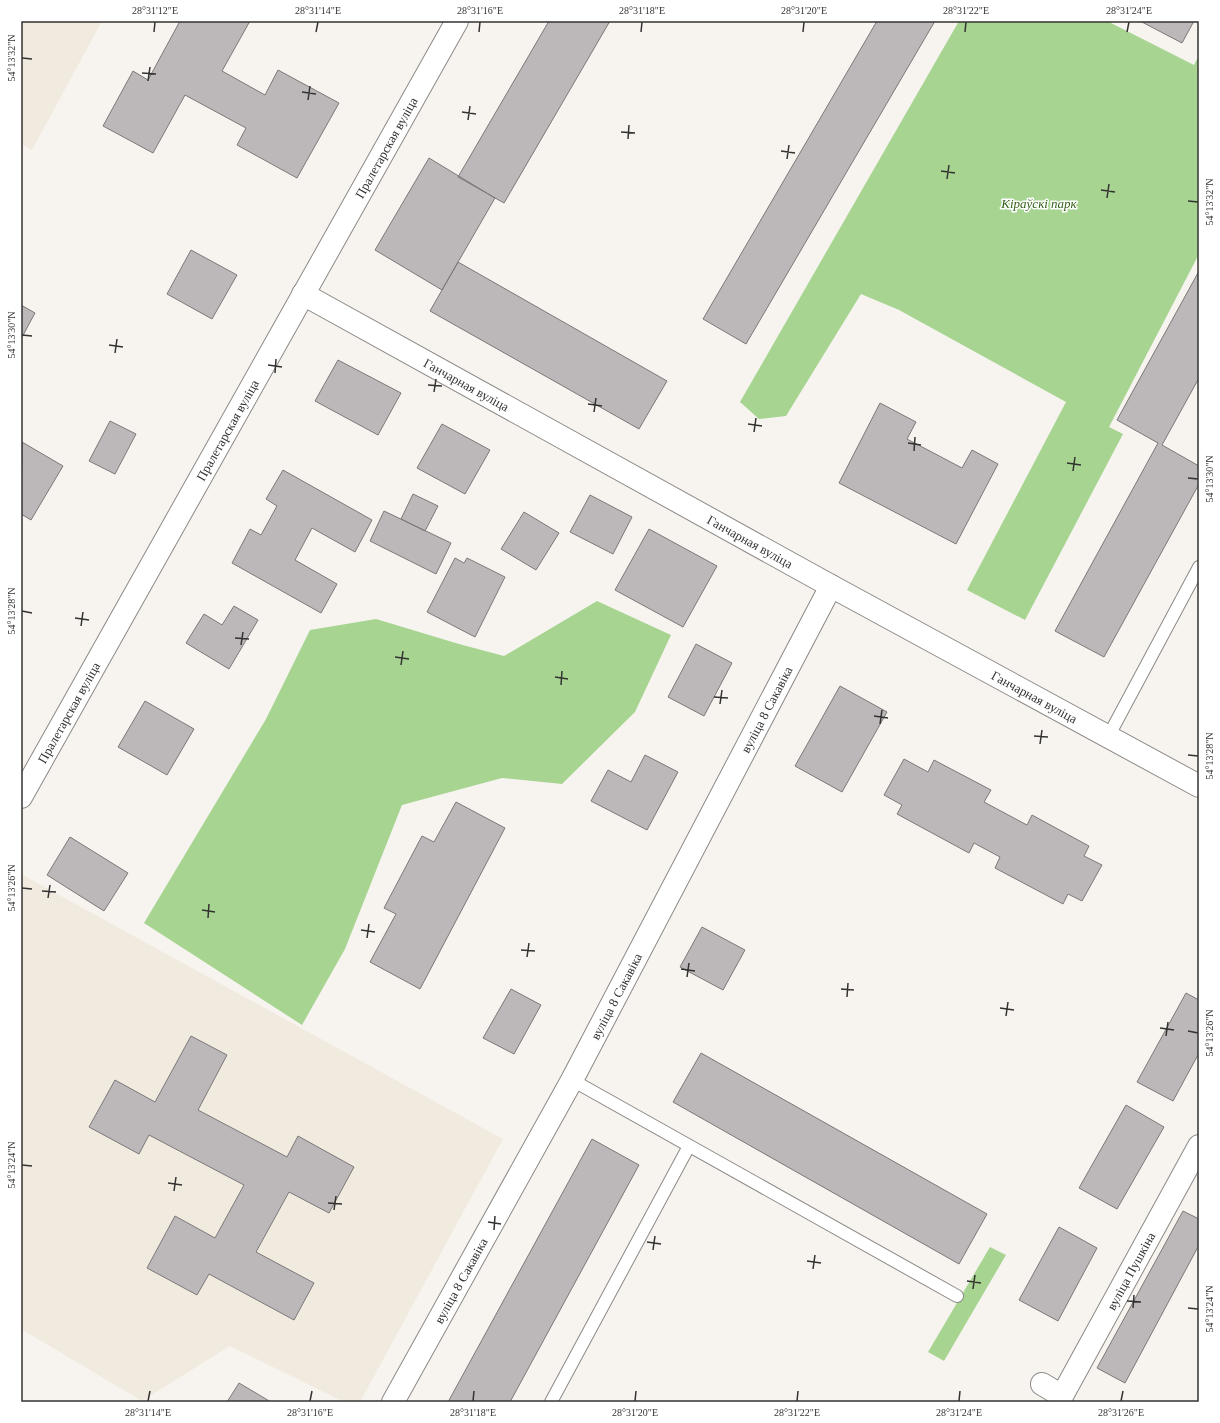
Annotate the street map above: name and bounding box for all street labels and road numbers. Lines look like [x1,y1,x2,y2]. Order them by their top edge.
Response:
street label: Пралетарская вуліца [352,94,420,201]
street label: Ганчарная вуліца [421,355,512,414]
street label: Пралетарская вуліца [193,377,262,483]
street label: Ганчарная вуліца [705,512,796,571]
street label: Пралетарская вуліца [34,659,103,766]
street label: вуліца 8 Сакавіка [738,663,795,755]
street label: Ганчарная вуліца [989,667,1080,726]
street label: вуліца 8 Сакавіка [587,950,645,1042]
street label: вуліца Пушкіна [1103,1229,1158,1312]
street label: вуліца 8 Сакавіка [431,1235,490,1326]

